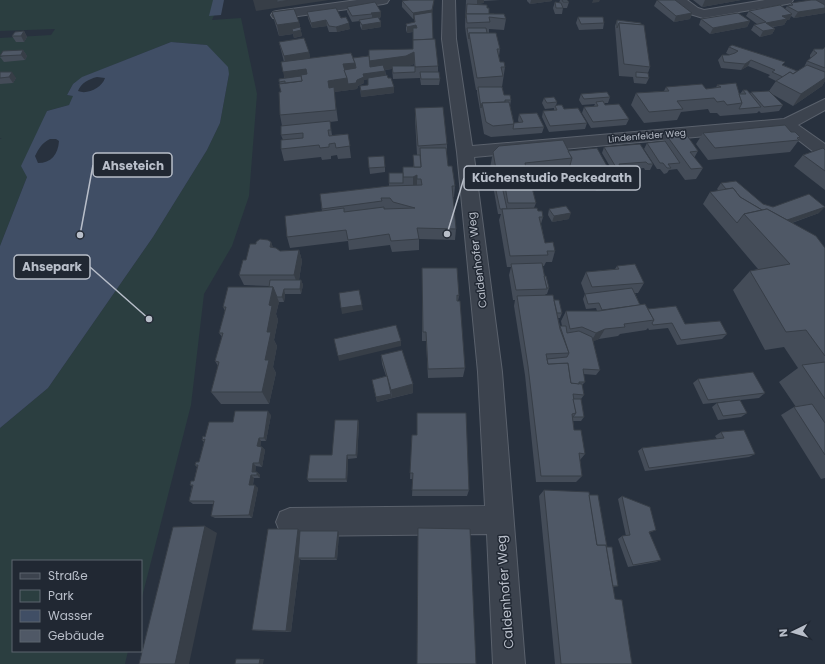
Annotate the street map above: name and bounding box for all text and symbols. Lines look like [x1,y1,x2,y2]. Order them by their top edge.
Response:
street label: Lindenfelder Weg [608,127,686,145]
callout: Ahseteich [93,153,172,177]
text: Ahseteich [102,157,164,174]
callout: Küchenstudio Peckedrath [464,166,640,190]
text: Küchenstudio Peckedrath [472,169,632,186]
street label: Caldenhofer Weg [463,211,491,309]
callout: Ahsepark [14,255,90,279]
text: Ahsepark [22,258,83,275]
street label: Caldenhofer Weg [492,534,518,650]
legend [12,560,142,652]
text: Straße [48,567,88,584]
text: Park [48,587,75,604]
text: Wasser [48,607,93,624]
north arrow [773,612,813,652]
text: Gebäude [48,627,104,644]
text: N [775,628,791,638]

